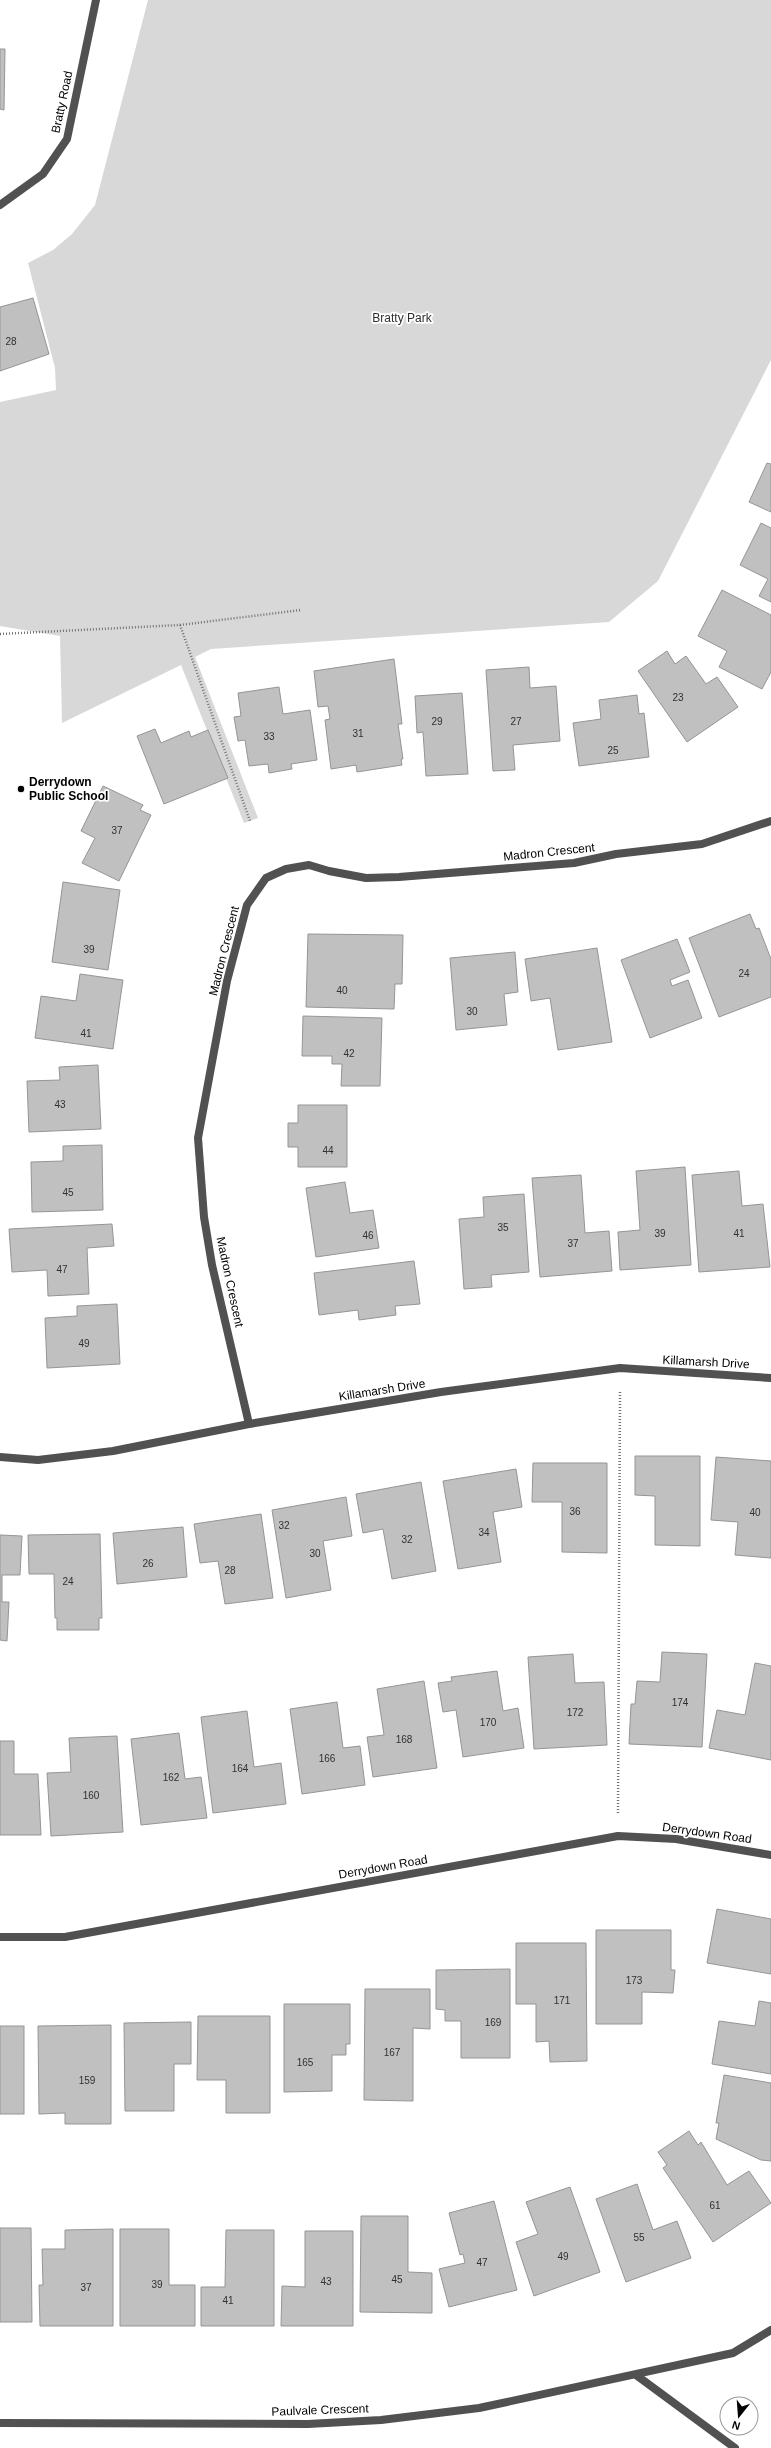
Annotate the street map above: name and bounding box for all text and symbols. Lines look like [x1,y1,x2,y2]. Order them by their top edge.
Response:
street label: Bratty Road [49,70,75,134]
park label: Bratty Park [372,311,433,325]
house number: 28 [5,336,17,347]
house number: 23 [672,692,684,703]
house number: 29 [431,716,443,727]
house number: 27 [510,716,522,727]
house number: 31 [352,728,364,739]
house number: 33 [263,731,275,742]
house number: 25 [607,745,619,756]
place label: Derrydown Public School [29,775,108,803]
marker: Derrydown Public School [16,784,26,794]
house number: 37 [111,825,123,836]
street label: Madron Crescent [502,840,596,864]
street label: Madron Crescent [206,904,242,997]
house number: 39 [83,944,95,955]
house number: 24 [738,968,750,979]
house number: 40 [336,985,348,996]
house number: 30 [466,1006,478,1017]
house number: 41 [80,1028,92,1039]
house number: 42 [343,1048,355,1059]
house number: 43 [54,1099,66,1110]
house number: 44 [322,1145,334,1156]
house number: 45 [62,1187,74,1198]
house number: 35 [497,1222,509,1233]
house number: 39 [654,1228,666,1239]
house number: 41 [733,1228,745,1239]
house number: 46 [362,1230,374,1241]
street label: Madron Crescent [214,1236,247,1329]
house number: 37 [567,1238,579,1249]
house number: 47 [56,1264,68,1275]
house number: 49 [78,1338,90,1349]
street label: Killamarsh Drive [662,1353,750,1371]
street label: Killamarsh Drive [338,1376,427,1404]
house number: 36 [569,1506,581,1517]
house number: 40 [749,1507,761,1518]
house number: 32 [278,1520,290,1531]
house number: 34 [478,1527,490,1538]
house number: 32 [401,1534,413,1545]
house number: 30 [309,1548,321,1559]
house number: 26 [142,1558,154,1569]
house number: 28 [224,1565,236,1576]
house number: 24 [62,1576,74,1587]
house number: 174 [672,1697,689,1708]
house number: 172 [567,1707,584,1718]
house number: 170 [480,1717,497,1728]
house number: 168 [396,1734,413,1745]
house number: 166 [319,1753,336,1764]
house number: 164 [232,1763,249,1774]
house number: 162 [163,1772,180,1783]
house number: 160 [83,1790,100,1801]
street label: Derrydown Road [661,1820,753,1846]
street label: Derrydown Road [337,1852,429,1882]
house number: 173 [626,1975,643,1986]
house number: 171 [554,1995,571,2006]
house number: 169 [485,2017,502,2028]
house number: 167 [384,2047,401,2058]
house number: 165 [297,2057,314,2068]
house number: 159 [79,2075,96,2086]
house number: 61 [709,2200,721,2211]
house number: 55 [633,2232,645,2243]
house number: 49 [557,2251,569,2262]
house number: 47 [476,2257,488,2268]
house number: 45 [391,2274,403,2285]
house number: 43 [320,2276,332,2287]
house number: 39 [151,2279,163,2290]
house number: 37 [80,2282,92,2293]
house number: 41 [222,2295,234,2306]
north arrow [719,2396,759,2436]
street label: Paulvale Crescent [271,2401,370,2419]
text: N [730,2419,742,2432]

